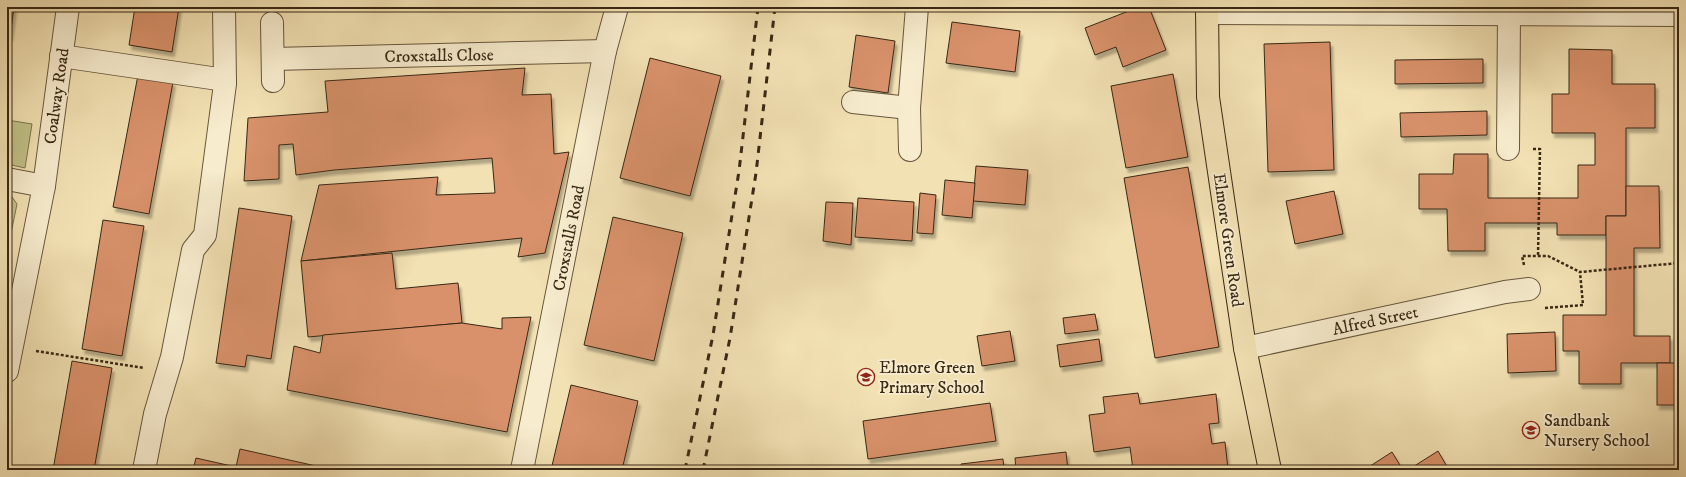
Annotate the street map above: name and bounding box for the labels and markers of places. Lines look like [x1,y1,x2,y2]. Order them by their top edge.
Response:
place label: Elmore Green Primary School [879,357,984,399]
school or university icon: Elmore Green Primary School [856,367,876,387]
place label: Sandbank Nursery School [1544,410,1650,452]
school or university icon: Sandbank Nursery School [1521,420,1541,440]

